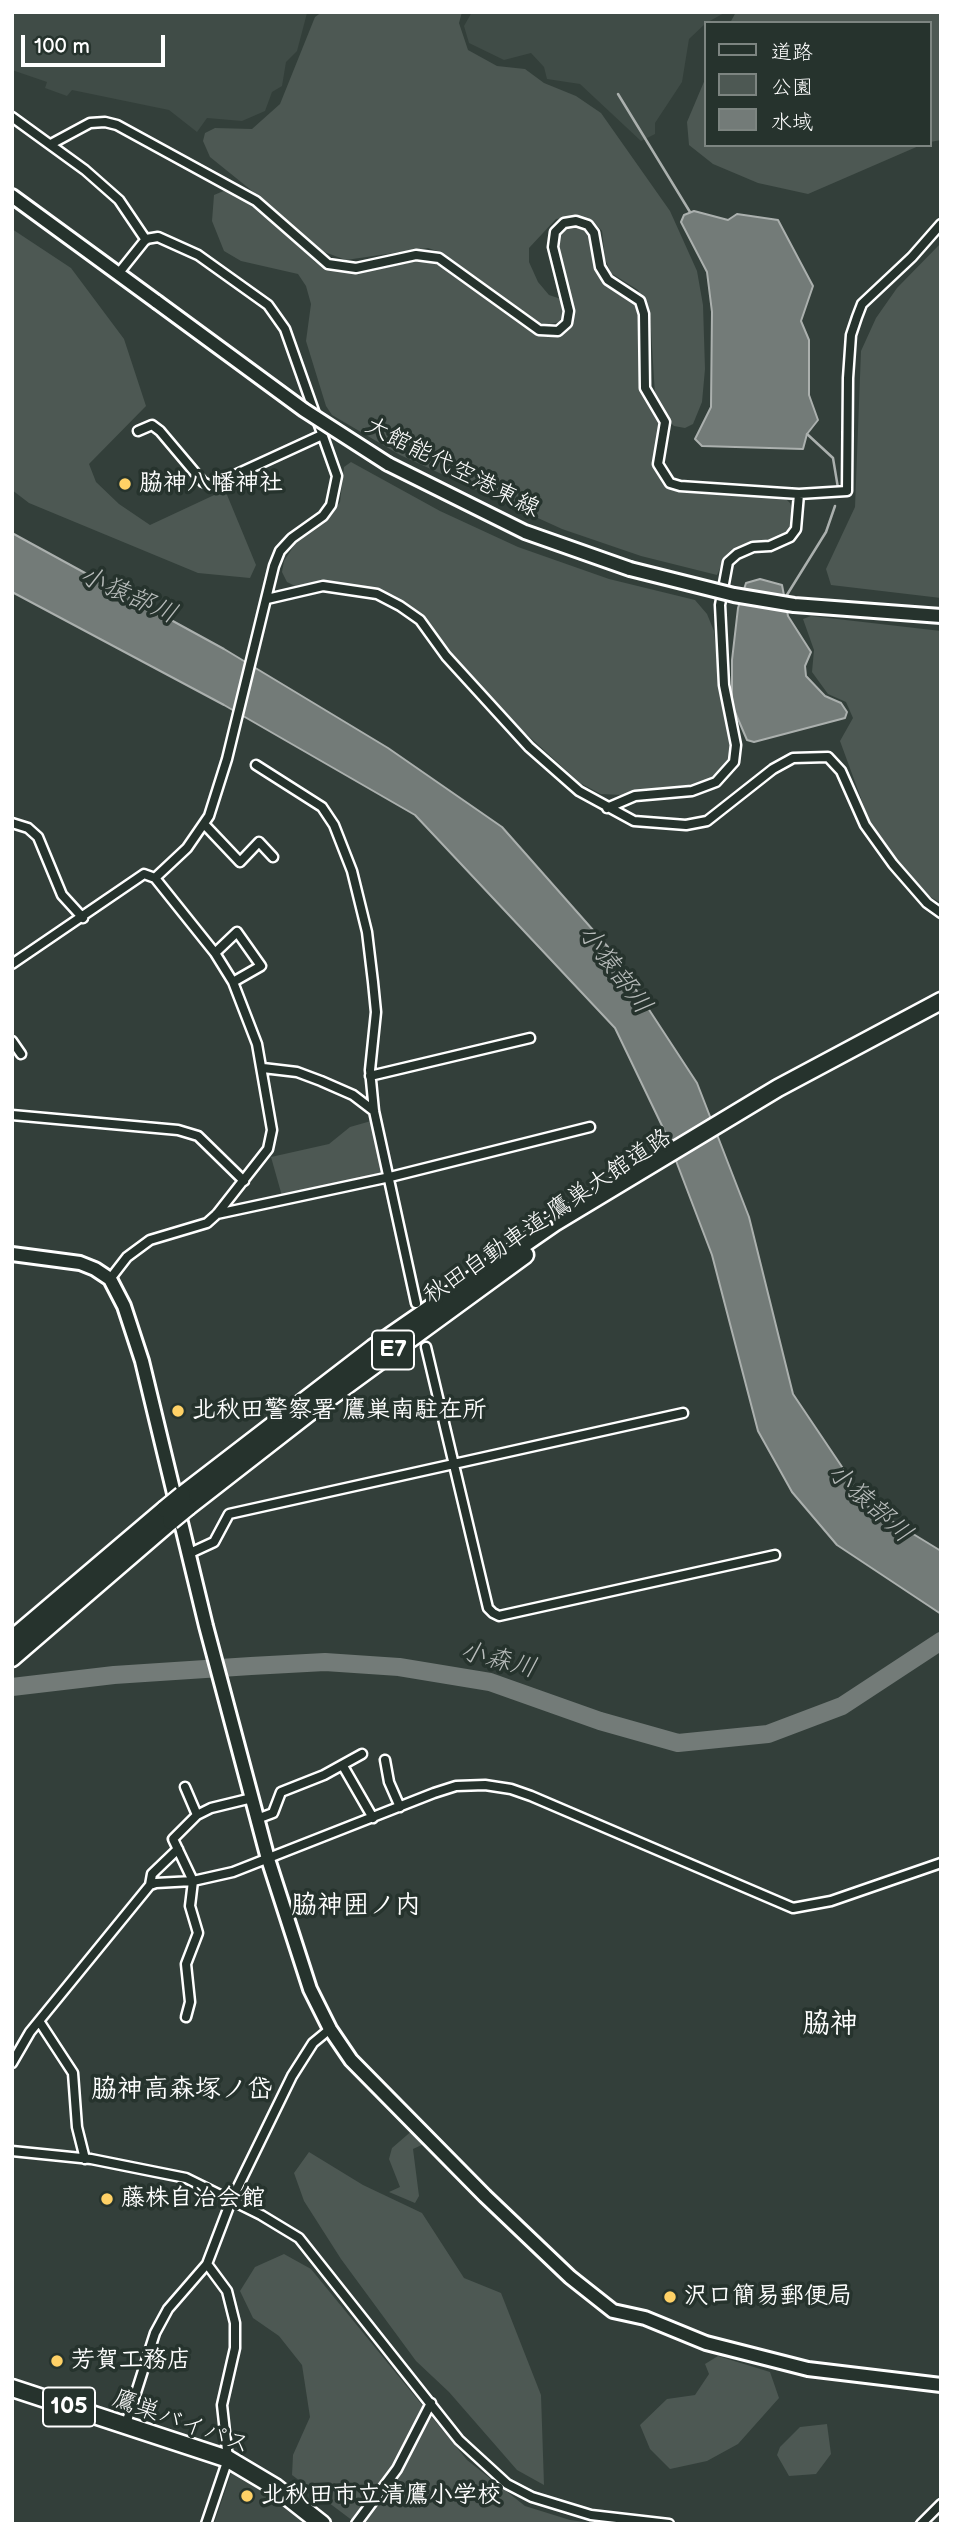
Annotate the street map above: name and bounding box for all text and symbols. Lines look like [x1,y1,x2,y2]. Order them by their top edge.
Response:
scale bar [24,21,168,65]
legend [704,21,932,147]
text: 100 m [34,34,90,59]
text: 道路 [771,40,813,65]
text: 公園 [771,75,813,100]
text: 水域 [771,110,813,135]
street label: 大館能代空港東線 [360,412,544,524]
place label: 脇神八幡神社 [139,470,283,498]
marker: 脇神八幡神社 [117,476,133,492]
water label: 小猿部川 [74,561,182,631]
water label: 小猿部川 [570,919,658,1021]
street label: 秋田自動車道;鷹巣大館道路 [419,1123,677,1311]
road number: E7 [372,1330,414,1370]
place label: 北秋田警察署 鷹巣南駐在所 [192,1397,486,1425]
marker: 北秋田警察署 鷹巣南駐在所 [170,1403,186,1419]
water label: 小猿部川 [820,1458,918,1550]
water label: 小森川 [456,1636,540,1686]
district label: 脇神囲ノ内 [291,1890,421,1922]
district label: 脇神 [802,2008,858,2042]
district label: 脇神高森塚ノ岱 [91,2074,273,2106]
place label: 藤株自治会館 [121,2185,265,2213]
marker: 藤株自治会館 [99,2191,115,2207]
place label: 沢口簡易郵便局 [684,2283,852,2311]
marker: 沢口簡易郵便局 [662,2289,678,2305]
place label: 芳賀工務店 [71,2347,191,2375]
marker: 芳賀工務店 [49,2353,65,2369]
street label: 鷹巣バイパス [108,2385,254,2461]
road number: 105 [43,2388,95,2426]
place label: 北秋田市立清鷹小学校 [261,2482,501,2510]
marker: 北秋田市立清鷹小学校 [239,2488,255,2504]

